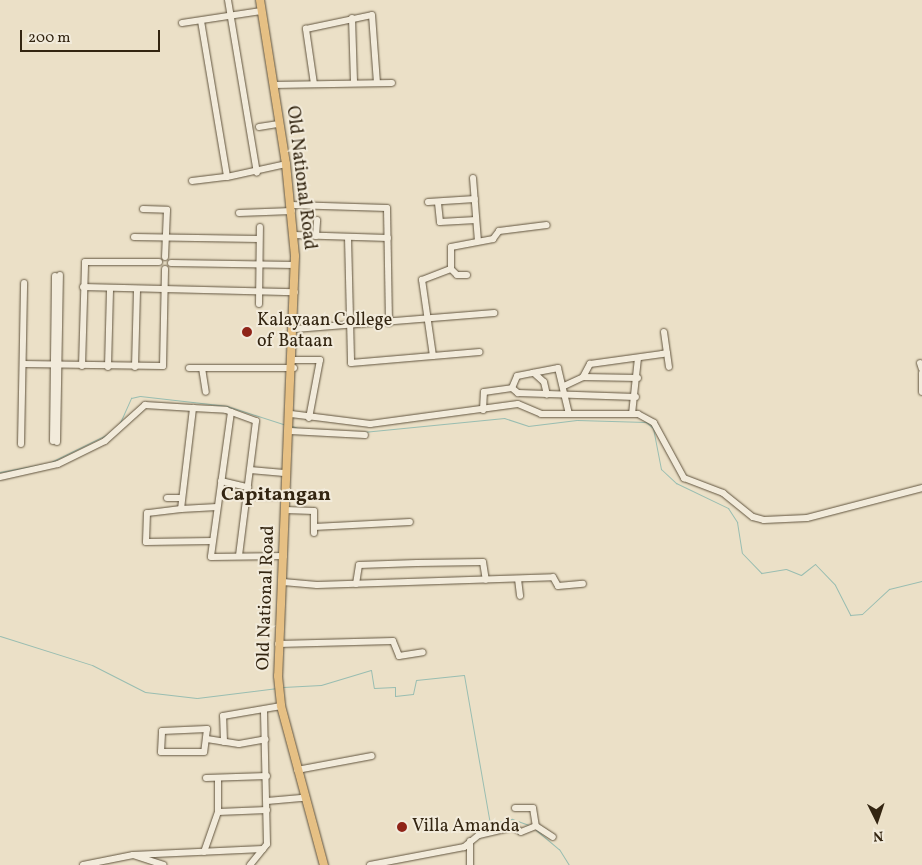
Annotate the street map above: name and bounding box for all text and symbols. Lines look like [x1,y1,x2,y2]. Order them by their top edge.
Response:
scale bar [22,20,162,52]
text: 200 m [28,28,71,49]
street label: Old National Road [280,105,320,251]
place label: Kalayaan College of Bataan [257,311,392,354]
marker: Kalayaan College of Bataan [241,326,253,338]
district label: Capitangan [221,483,331,507]
street label: Old National Road [254,525,280,671]
north arrow [852,795,902,845]
place label: Villa Amanda [412,816,520,838]
marker: Villa Amanda [396,821,408,833]
text: N [872,826,884,845]

